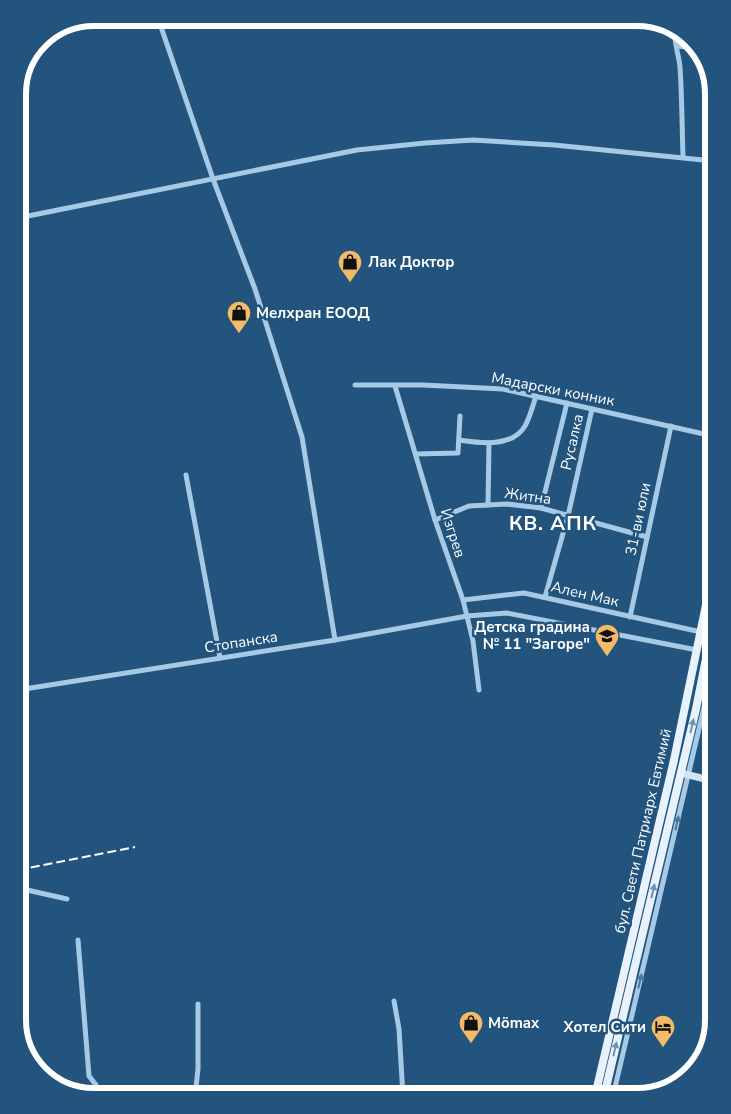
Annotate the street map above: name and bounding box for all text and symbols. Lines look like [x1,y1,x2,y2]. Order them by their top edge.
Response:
shop icon: Лак Доктор [337,249,363,283]
place label: Лак Доктор [368,252,454,272]
shop icon: Мелхран ЕООД [226,300,252,334]
place label: Мелхран ЕООД [256,303,370,323]
street label: Мадарски конник [490,367,616,411]
street label: Русалка [556,412,588,472]
street label: 31-ви юли [621,481,655,557]
street label: Житна [503,483,553,509]
street label: Изгрев [436,506,470,560]
district label: КВ. АПК [509,510,597,537]
street label: Ален Мак [549,576,621,612]
place label: Детска градина № 11 "Загоре" [474,617,590,654]
school or university icon: Детска градина № 11 "Загоре" [594,623,620,657]
street label: Стопанска [203,626,279,658]
one-way arrow [688,718,696,733]
street label: бул. Свети Патриарх Евтимий [610,727,676,935]
one-way arrow [673,815,681,830]
one-way arrow [649,883,657,899]
one-way arrow [636,973,644,988]
shop icon: Mömax [458,1010,484,1044]
place label: Mömax [488,1013,540,1033]
hotel icon: Хотел Сити [650,1014,676,1048]
place label: Хотел Сити [562,1017,646,1037]
one-way arrow [611,1042,619,1057]

